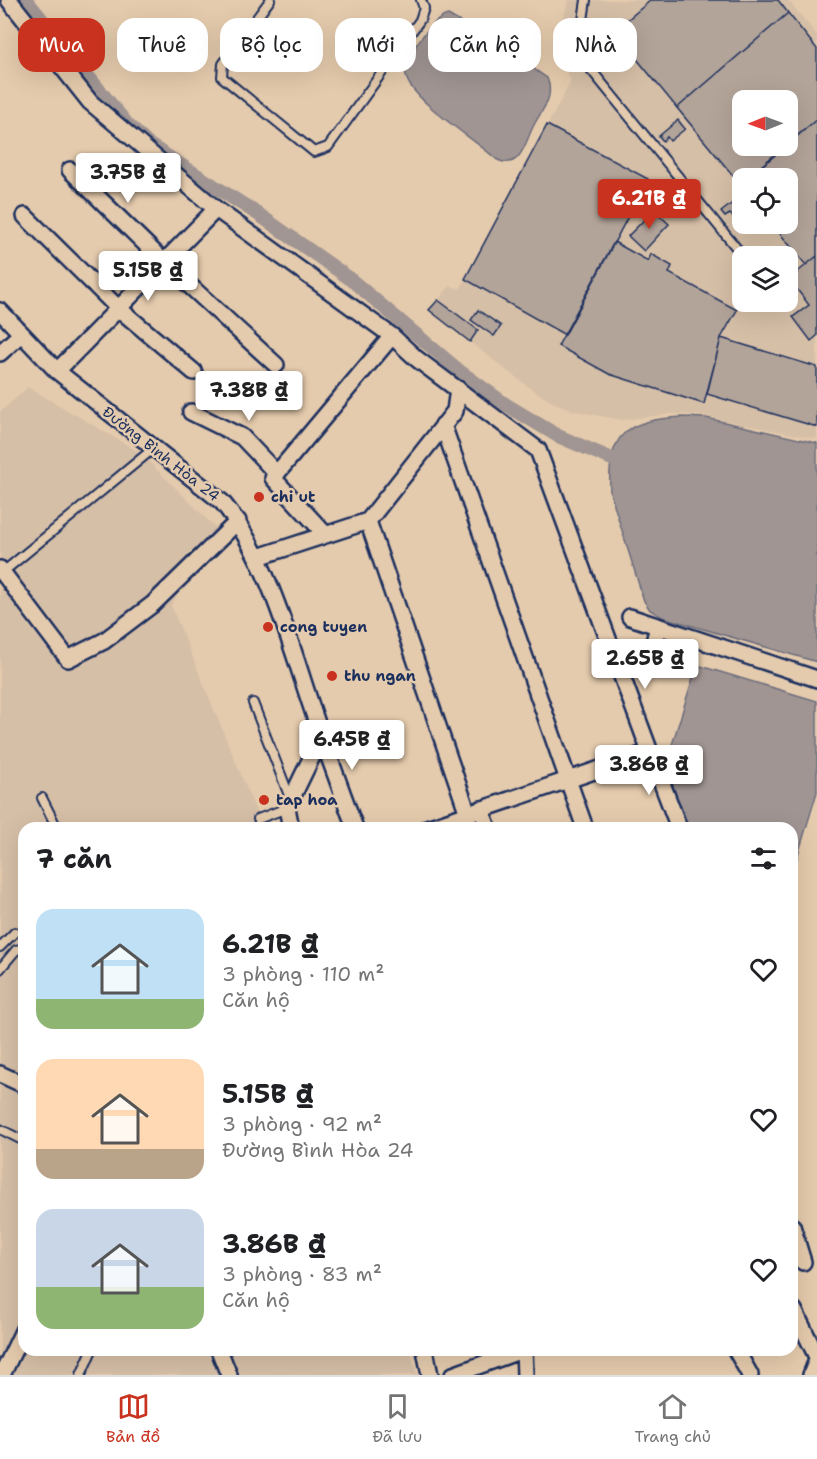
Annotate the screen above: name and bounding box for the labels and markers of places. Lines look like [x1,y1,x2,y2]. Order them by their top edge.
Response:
pin: 3.75B ₫ [73,153,183,204]
pin: 6.21B ₫ [594,179,704,230]
pin: 5.15B ₫ [93,251,203,302]
pin: 7.38B ₫ [194,371,304,422]
place label: chi ut [271,487,315,507]
marker: chi ut [252,490,266,504]
place label: cong tuyen [280,617,367,637]
marker: cong tuyen [261,620,275,634]
pin: 2.65B ₫ [590,639,700,690]
place label: thu ngan [344,666,416,686]
marker: thu ngan [325,669,339,683]
pin: 6.45B ₫ [297,720,407,771]
pin: 3.86B ₫ [594,745,704,796]
place label: tap hoa [276,790,338,810]
marker: tap hoa [257,793,271,807]

